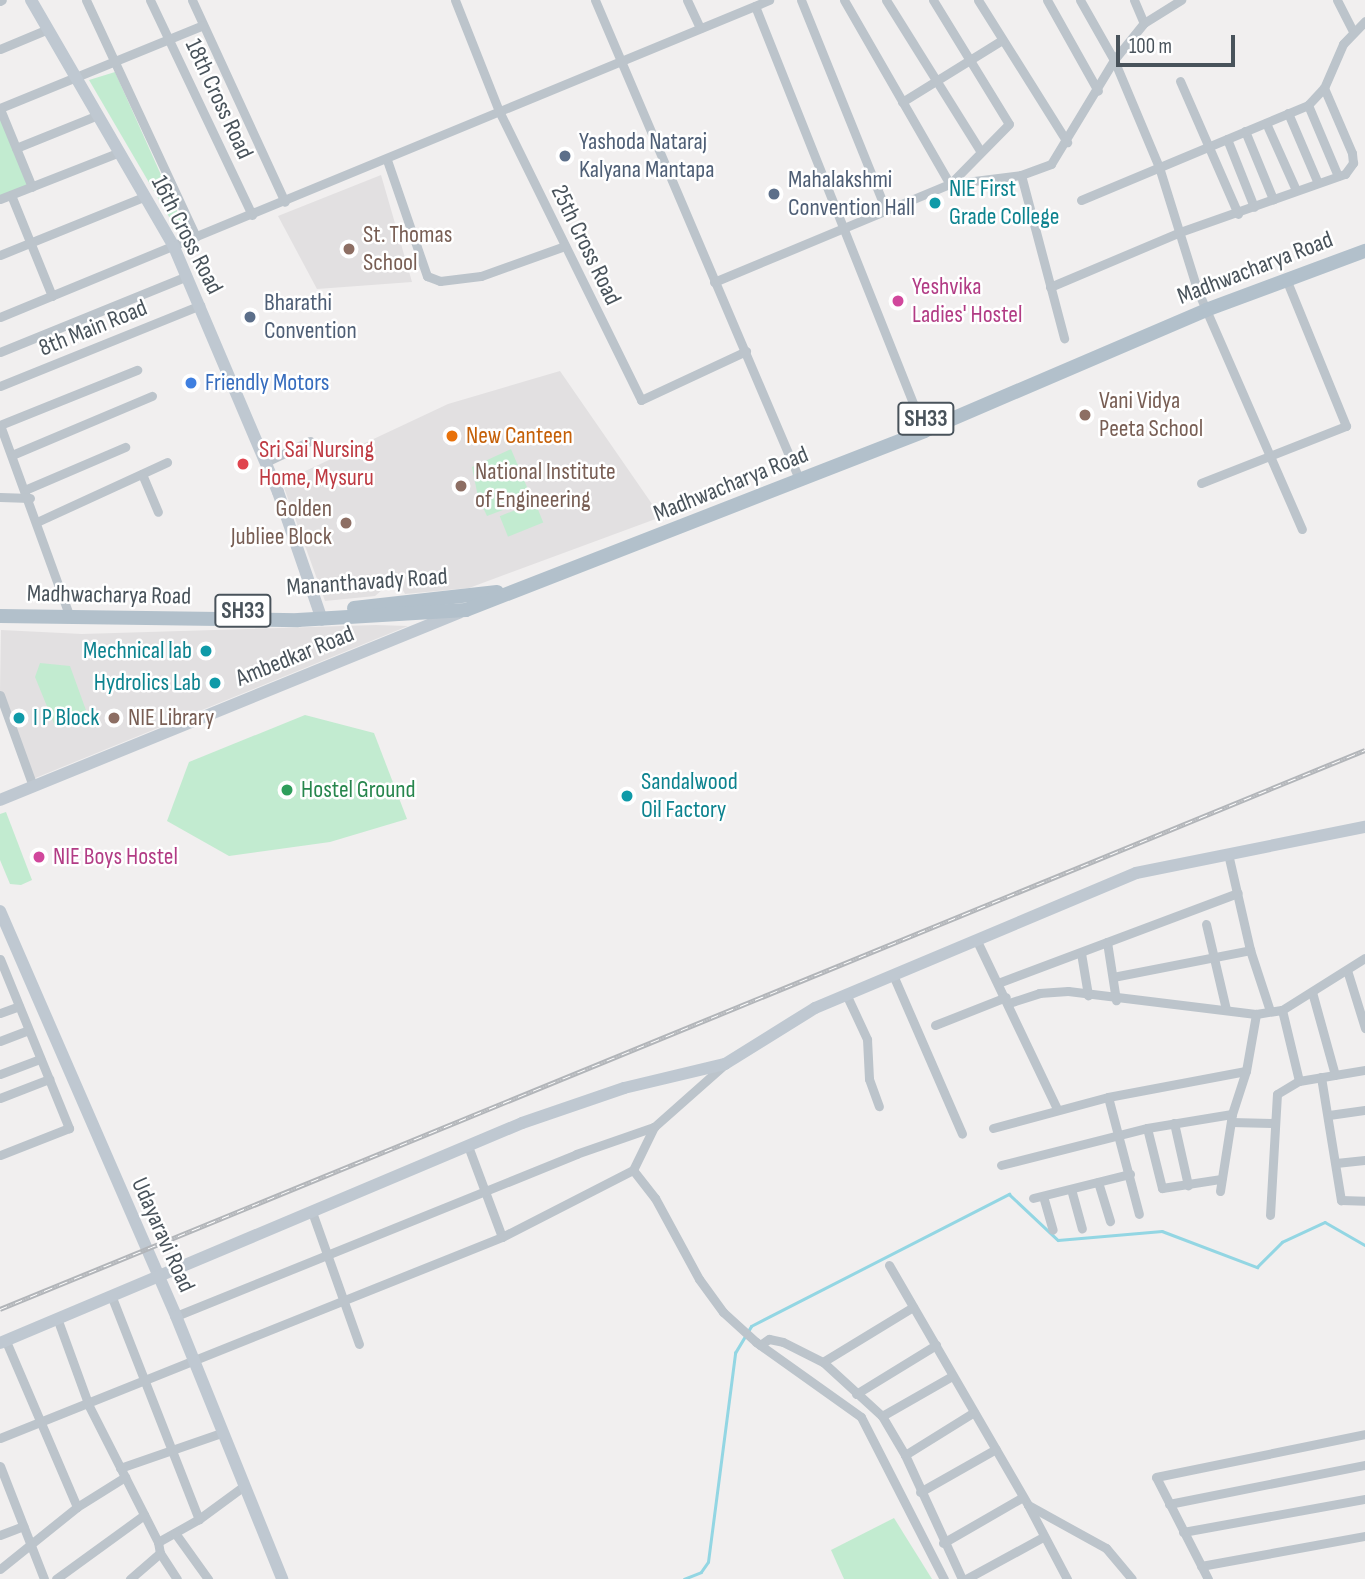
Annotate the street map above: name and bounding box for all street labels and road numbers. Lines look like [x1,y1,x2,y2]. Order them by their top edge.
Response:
street label: 18th Cross Road [179,34,259,164]
street label: 16th Cross Road [145,171,229,299]
street label: 25th Cross Road [545,180,627,310]
street label: Madhwacharya Road [1173,225,1337,311]
street label: 8th Main Road [35,293,151,363]
road number: SH33 [896,400,956,438]
street label: Madhwacharya Road [649,440,813,528]
street label: Mananthavady Road [286,562,448,602]
street label: Madhwacharya Road [27,579,191,611]
road number: SH33 [213,592,273,631]
street label: Ambedkar Road [232,619,358,693]
street label: Udayaravi Road [125,1173,201,1297]

